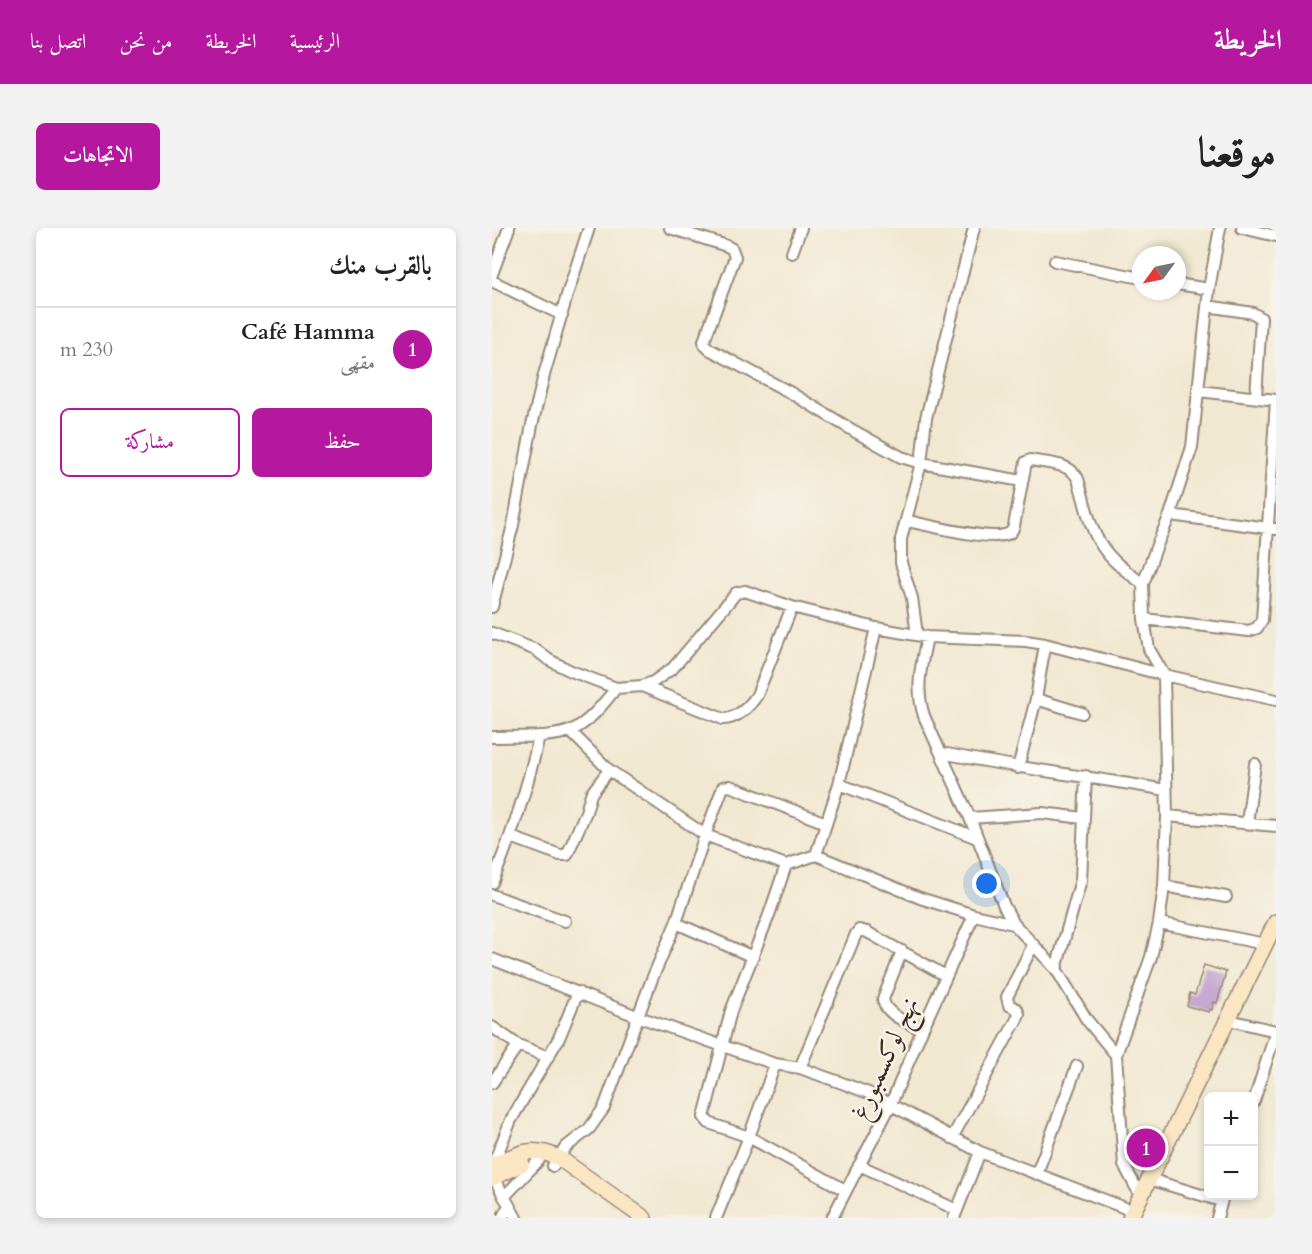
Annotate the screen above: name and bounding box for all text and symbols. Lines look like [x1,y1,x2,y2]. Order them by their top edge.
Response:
text: الخريطة [1214,21,1282,59]
text: اتصل بنا [30,27,86,56]
text: من نحن [119,27,173,56]
text: الخريطة [206,27,257,56]
text: الرئيسية [290,27,340,56]
button: الاتجاهات [36,123,160,190]
text: موقعنا [1198,124,1276,181]
north arrow [1132,246,1186,300]
text: بالقرب منك [329,248,432,283]
text: Café Hamma [241,317,375,347]
text: 230 m [60,336,113,363]
text: 1 [407,336,418,363]
text: مقهى [340,349,375,376]
button: مشاركة [60,408,240,477]
button: حفظ [252,408,432,477]
your location [972,869,1001,898]
street label: نهج لوكسمبورغ [842,991,933,1128]
map controls [1204,1092,1258,1200]
button: + [1204,1092,1258,1146]
pin: 1 [1126,1126,1166,1170]
button: − [1204,1146,1258,1200]

